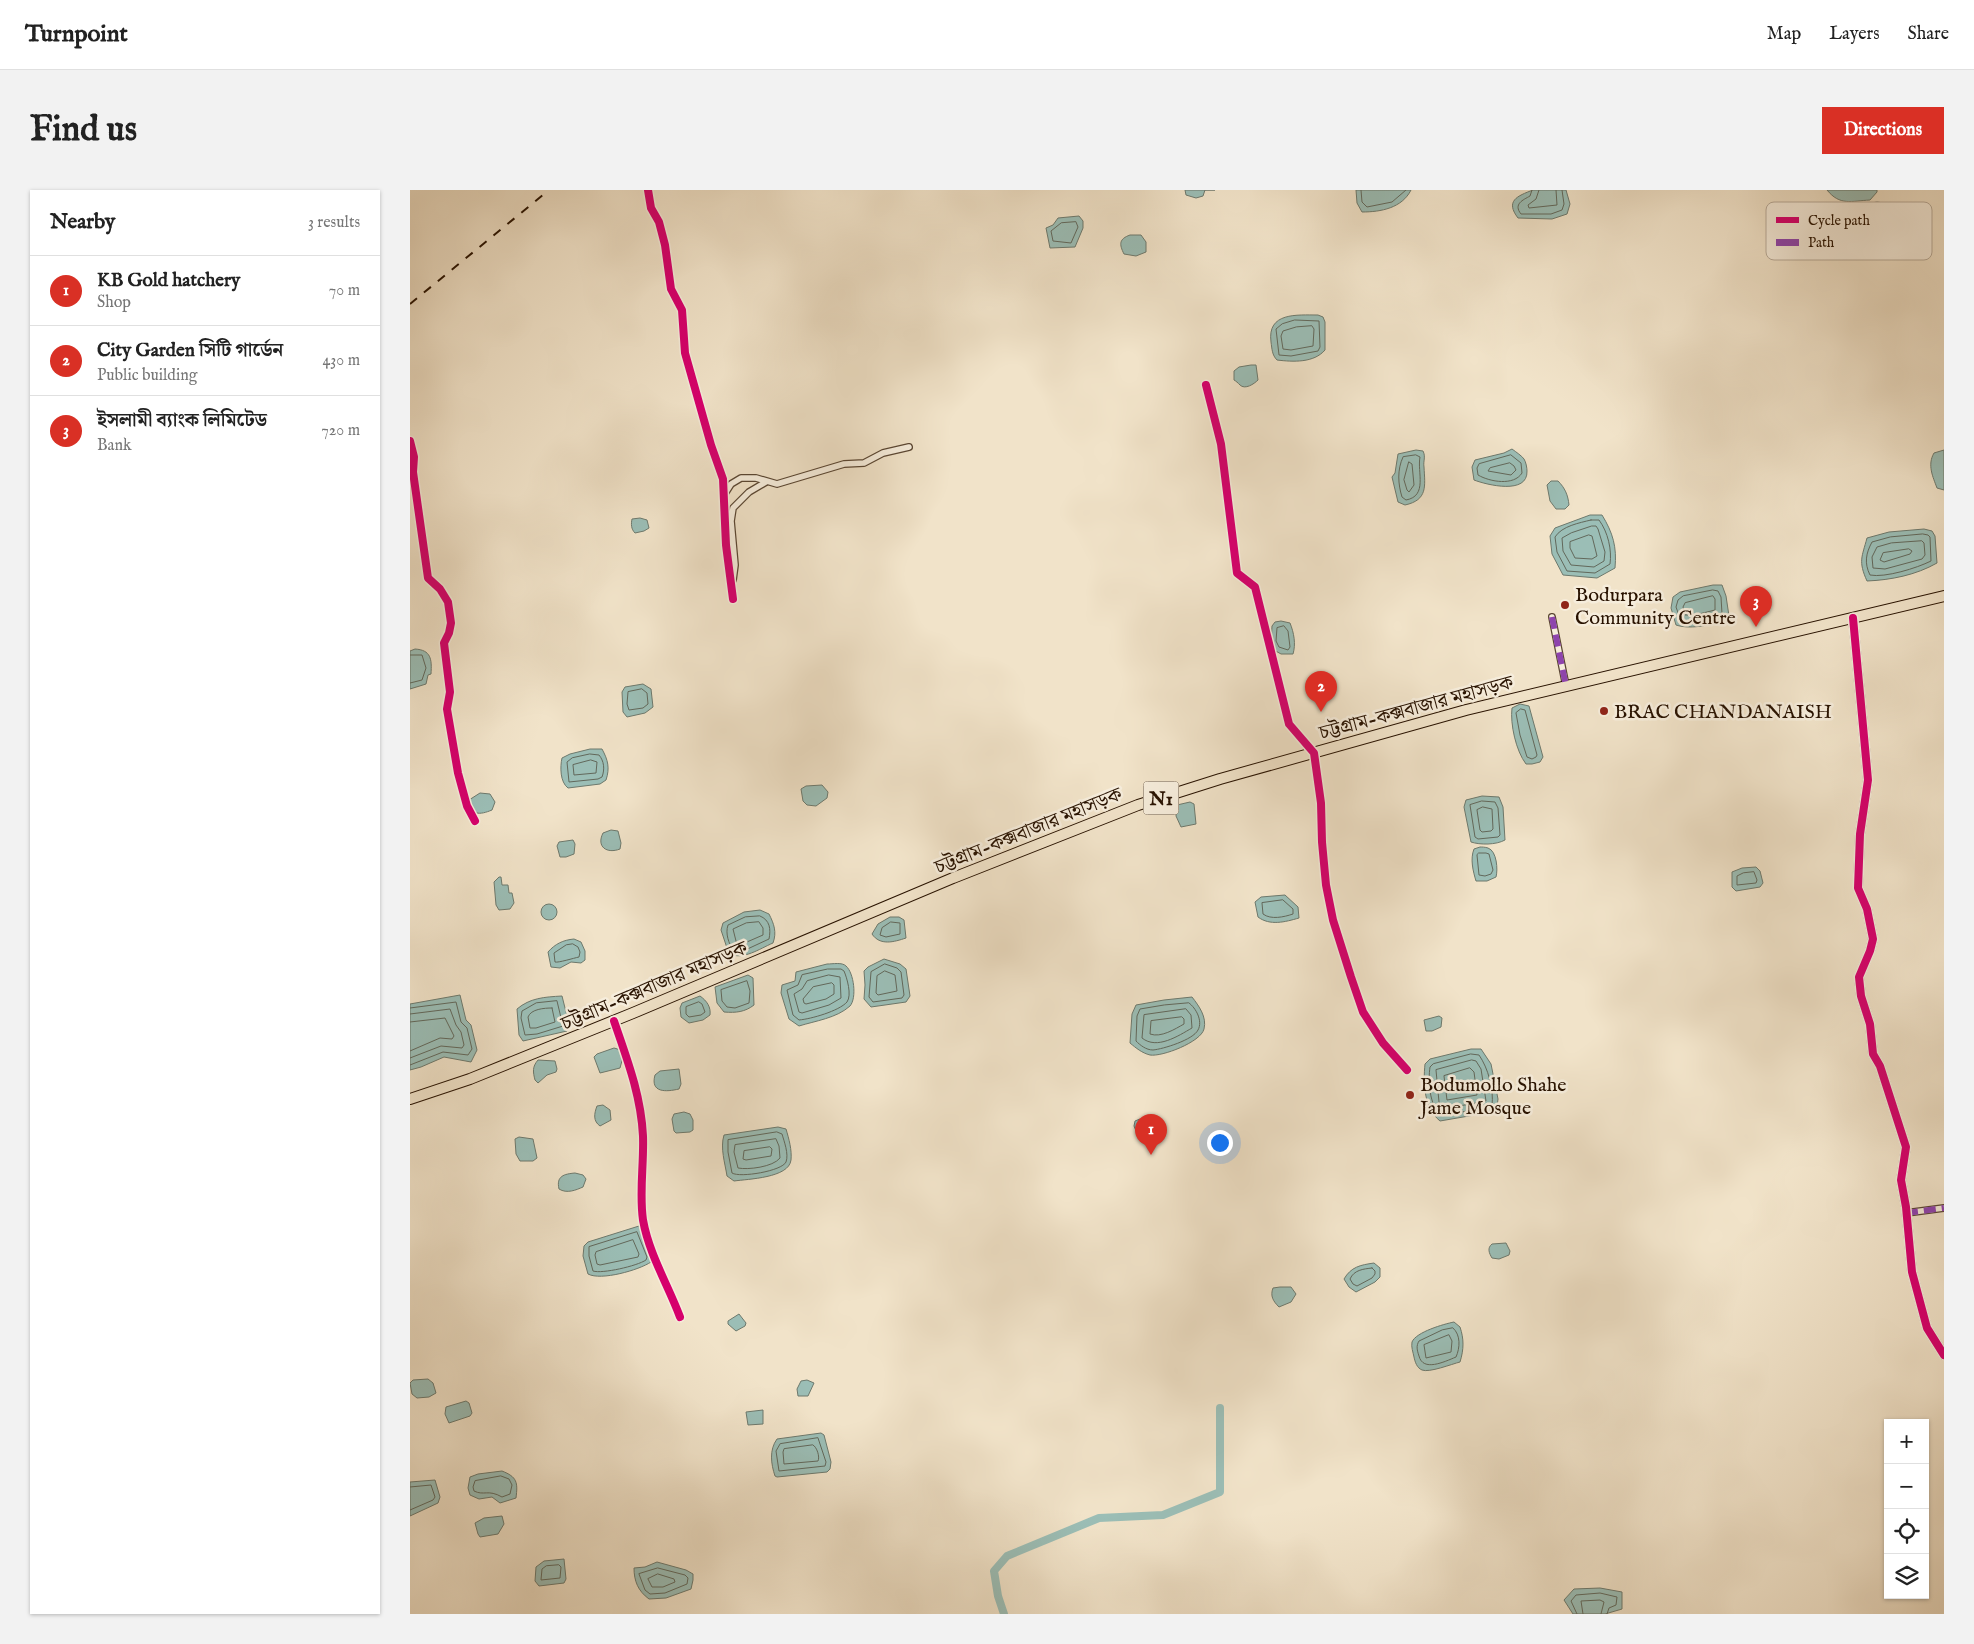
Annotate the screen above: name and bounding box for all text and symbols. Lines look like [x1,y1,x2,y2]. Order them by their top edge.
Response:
text: Turnpoint [25,19,128,50]
text: Map [1767,23,1801,46]
text: Layers [1829,23,1880,46]
text: Share [1908,23,1949,46]
button: Directions [1822,107,1944,154]
text: Find us [30,108,137,153]
legend [1766,202,1932,260]
text: Nearby [50,209,115,236]
text: Cycle path [1808,212,1870,230]
text: 3 results [308,213,360,233]
text: Path [1808,234,1835,252]
text: KB Gold hatchery [97,269,240,293]
text: 1 [63,281,69,301]
text: 70 m [329,281,360,301]
text: Shop [97,293,131,313]
text: City Garden সিটি গার্ডেন [97,339,283,363]
text: 2 [62,351,70,371]
text: 430 m [322,351,360,371]
text: Public building [97,366,197,386]
text: ইসলামী ব্যাংক লিমিটেড [97,409,267,433]
text: 3 [63,421,69,441]
text: 720 m [321,421,360,441]
text: Bank [97,436,132,456]
place label: Bodurpara Community Centre [1575,583,1736,631]
pin: 3 [1740,586,1772,627]
marker: Bodurpara Community Centre [1559,599,1571,611]
street label: চট্টগ্রাম-কক্সবাজার মহাসড়ক [1315,669,1517,747]
pin: 2 [1305,671,1337,712]
place label: BRAC CHANDANAISH [1614,700,1832,725]
marker: BRAC CHANDANAISH [1598,705,1610,717]
street label: চট্টগ্রাম-কক্সবাজার মহাসড়ক [930,781,1127,881]
road number: N1 [1144,782,1178,814]
street label: চট্টগ্রাম-কক্সবাজার মহাসড়ক [556,935,752,1037]
place label: Bodumollo Shahe Jame Mosque [1418,1073,1566,1121]
marker: Bodumollo Shahe Jame Mosque [1404,1089,1416,1101]
pin: 1 [1135,1114,1167,1155]
your location [1207,1130,1233,1156]
map controls [1884,1419,1929,1599]
button: + [1884,1419,1929,1464]
button: − [1884,1464,1929,1509]
button: locate [1884,1509,1929,1554]
button: layers [1884,1554,1929,1599]

